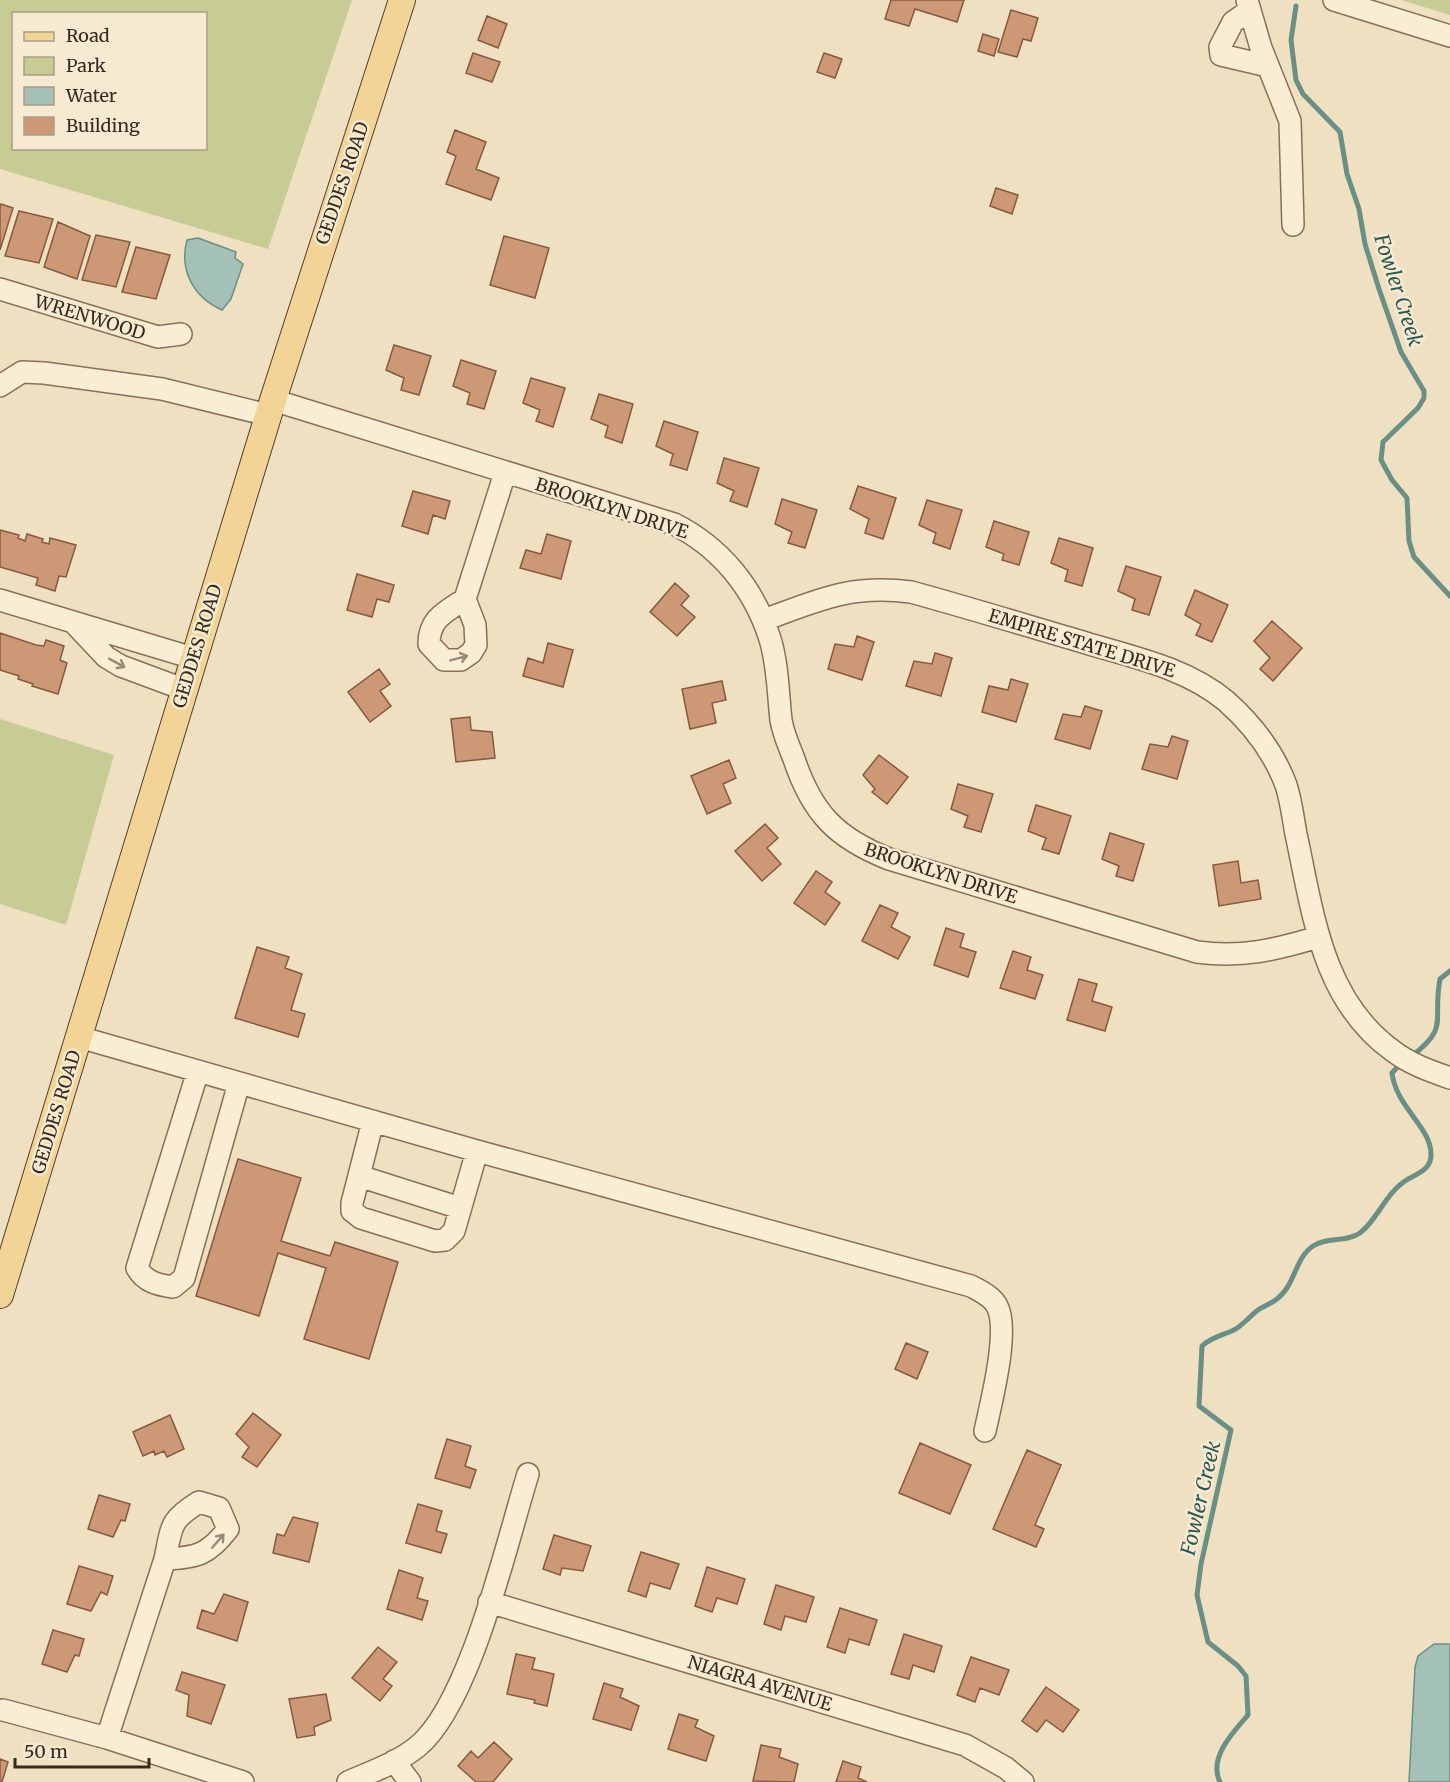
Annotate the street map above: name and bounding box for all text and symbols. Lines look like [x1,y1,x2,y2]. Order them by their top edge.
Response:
legend [12,12,207,150]
text: Road [66,24,110,47]
text: Park [66,54,107,77]
text: Water [65,84,117,107]
text: Building [66,114,140,137]
street label: GEDDES ROAD [310,119,374,247]
water label: Fowler Creek [1369,230,1429,349]
street label: WRENWOOD [31,289,148,345]
street label: BROOKLYN DRIVE [533,472,692,544]
street label: GEDDES ROAD [167,581,227,711]
street label: EMPIRE STATE DRIVE [986,604,1179,683]
one-way arrow [449,652,468,664]
one-way arrow [108,657,125,669]
street label: BROOKLYN DRIVE [862,837,1021,909]
street label: GEDDES ROAD [26,1047,86,1177]
water label: Fowler Creek [1175,1438,1225,1558]
one-way arrow [211,1533,225,1548]
street label: NIAGRA AVENUE [685,1650,836,1716]
scale bar [15,1731,148,1769]
text: 50 m [24,1740,68,1763]

